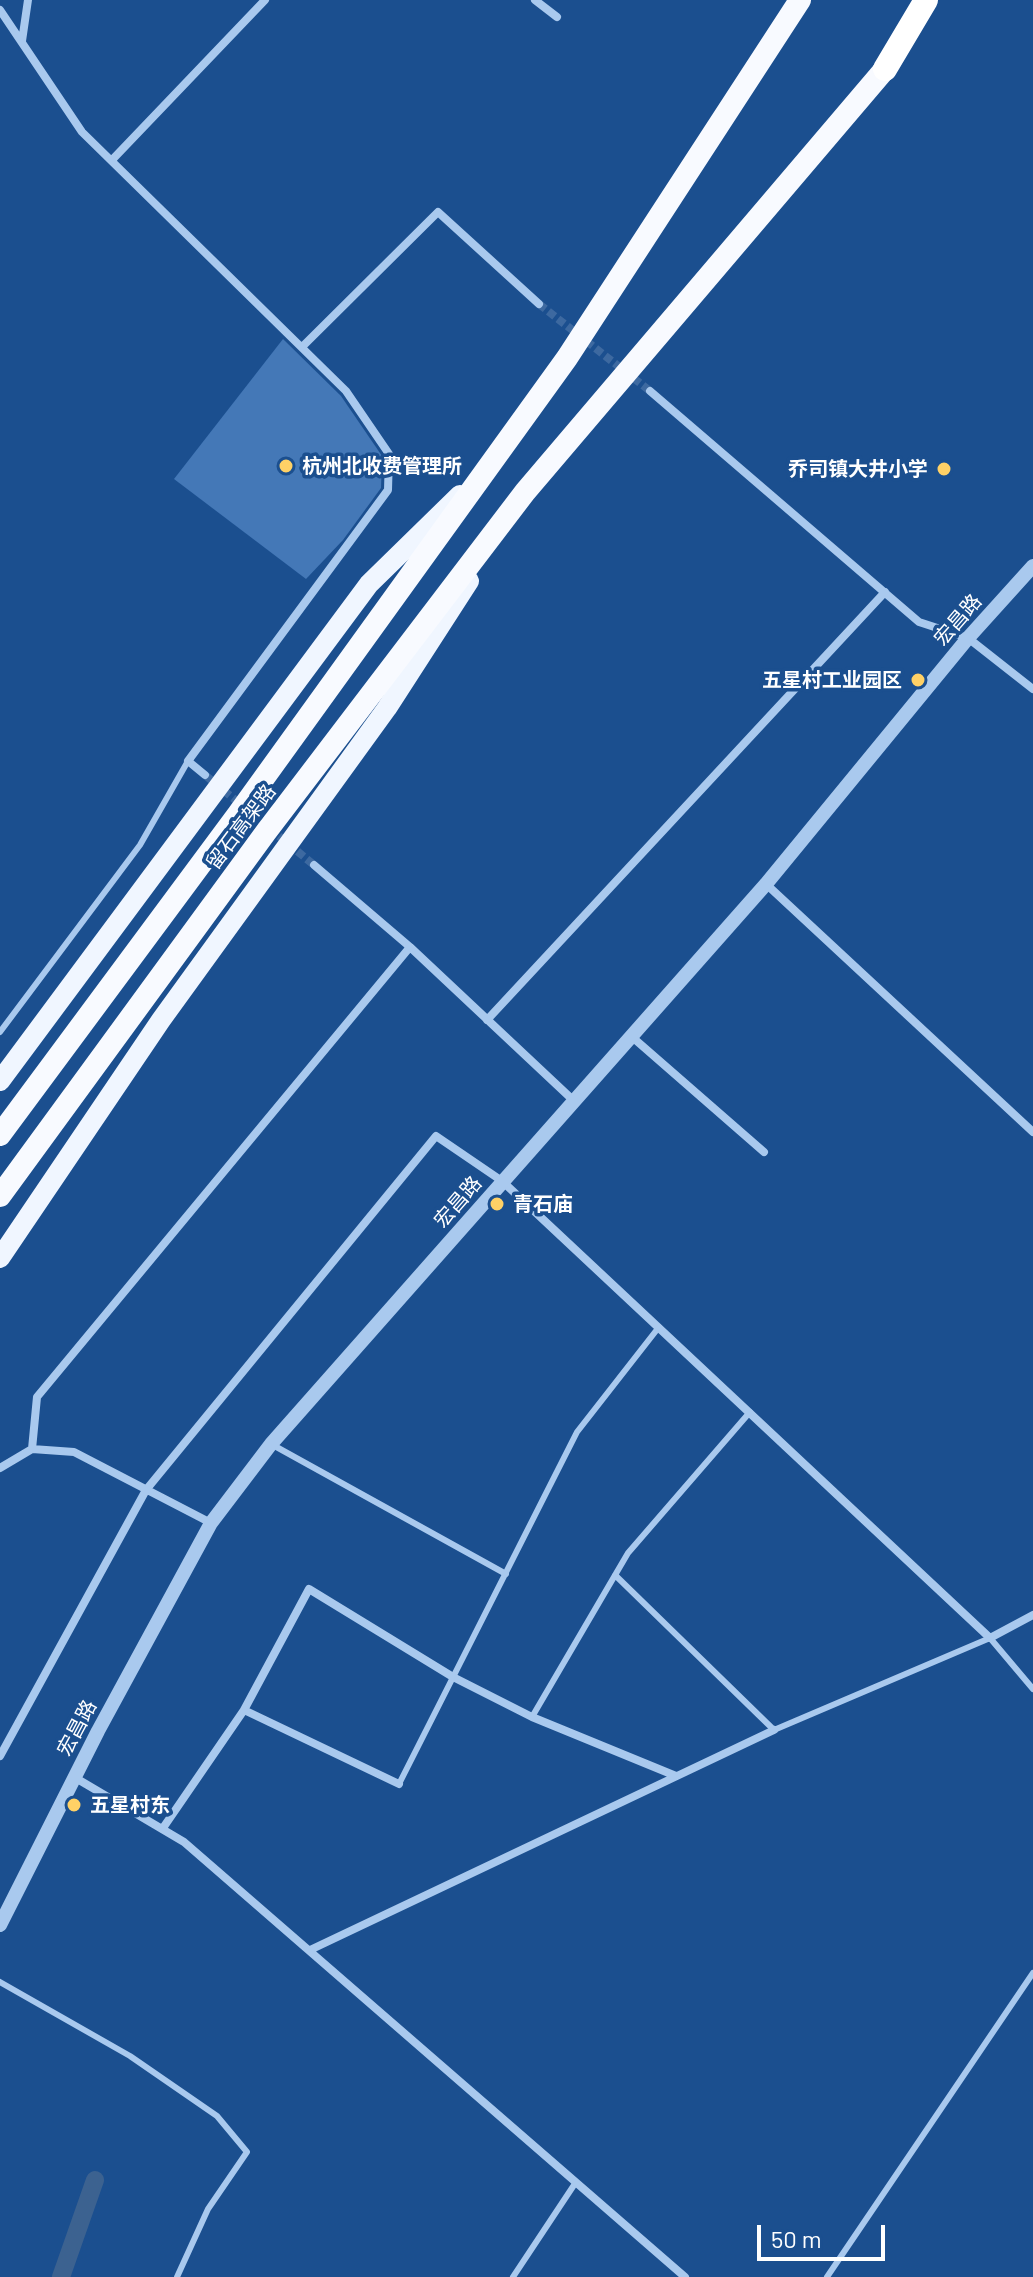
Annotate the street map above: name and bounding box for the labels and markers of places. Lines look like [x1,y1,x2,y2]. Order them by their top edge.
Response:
place label: 杭州北收费管理所 [302,454,462,478]
marker: 杭州北收费管理所 [277,457,295,475]
place label: 乔司镇大井小学 [788,457,928,481]
marker: 乔司镇大井小学 [935,460,953,478]
place label: 五星村工业园区 [762,668,902,692]
marker: 五星村工业园区 [909,671,927,689]
place label: 青石庙 [513,1192,573,1216]
marker: 青石庙 [488,1195,506,1213]
place label: 五星村东 [90,1793,170,1817]
marker: 五星村东 [65,1796,83,1814]

